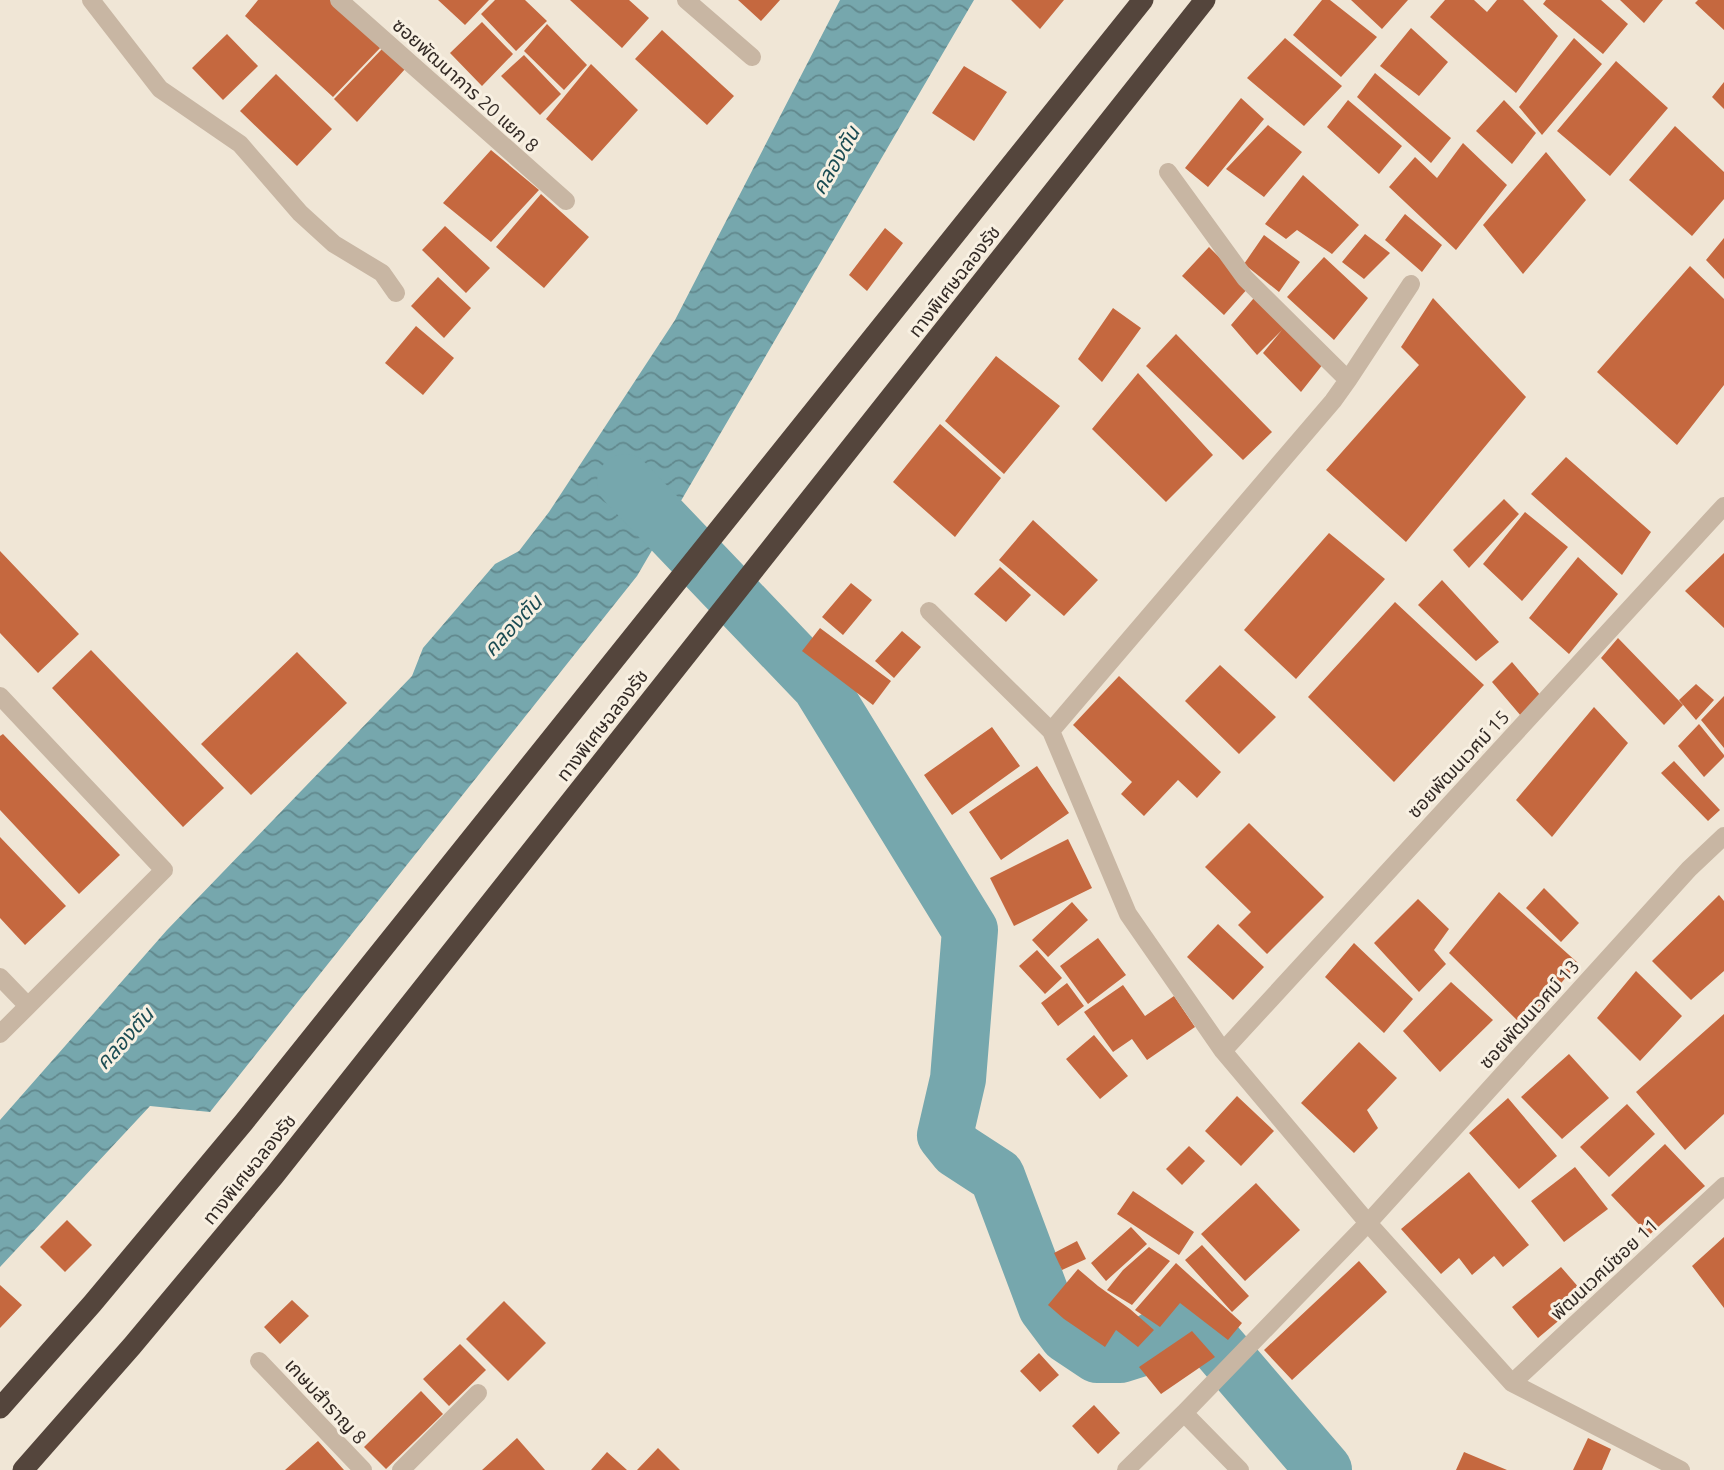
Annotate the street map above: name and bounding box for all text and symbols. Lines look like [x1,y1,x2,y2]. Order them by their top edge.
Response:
street label: ซอยพัฒนาการ 20 แยก 8 [388,14,544,156]
water label: คลองตัน [806,121,865,198]
street label: ทางพิเศษฉลองรัช [904,221,1004,341]
water label: คลองตัน [478,589,547,660]
street label: ทางพิเศษฉลองรัช [552,665,652,785]
street label: ซอยพัฒนเวศม์ 15 [1403,706,1513,822]
street label: ซอยพัฒนเวศม์ 13 [1474,955,1584,1073]
water label: คลองตัน [90,1001,159,1074]
street label: ทางพิเศษฉลองรัช [198,1109,300,1229]
street label: พัฒนเวศม์ซอย 11 [1546,1214,1662,1324]
street label: เกษมสำราญ 8 [281,1354,371,1448]

